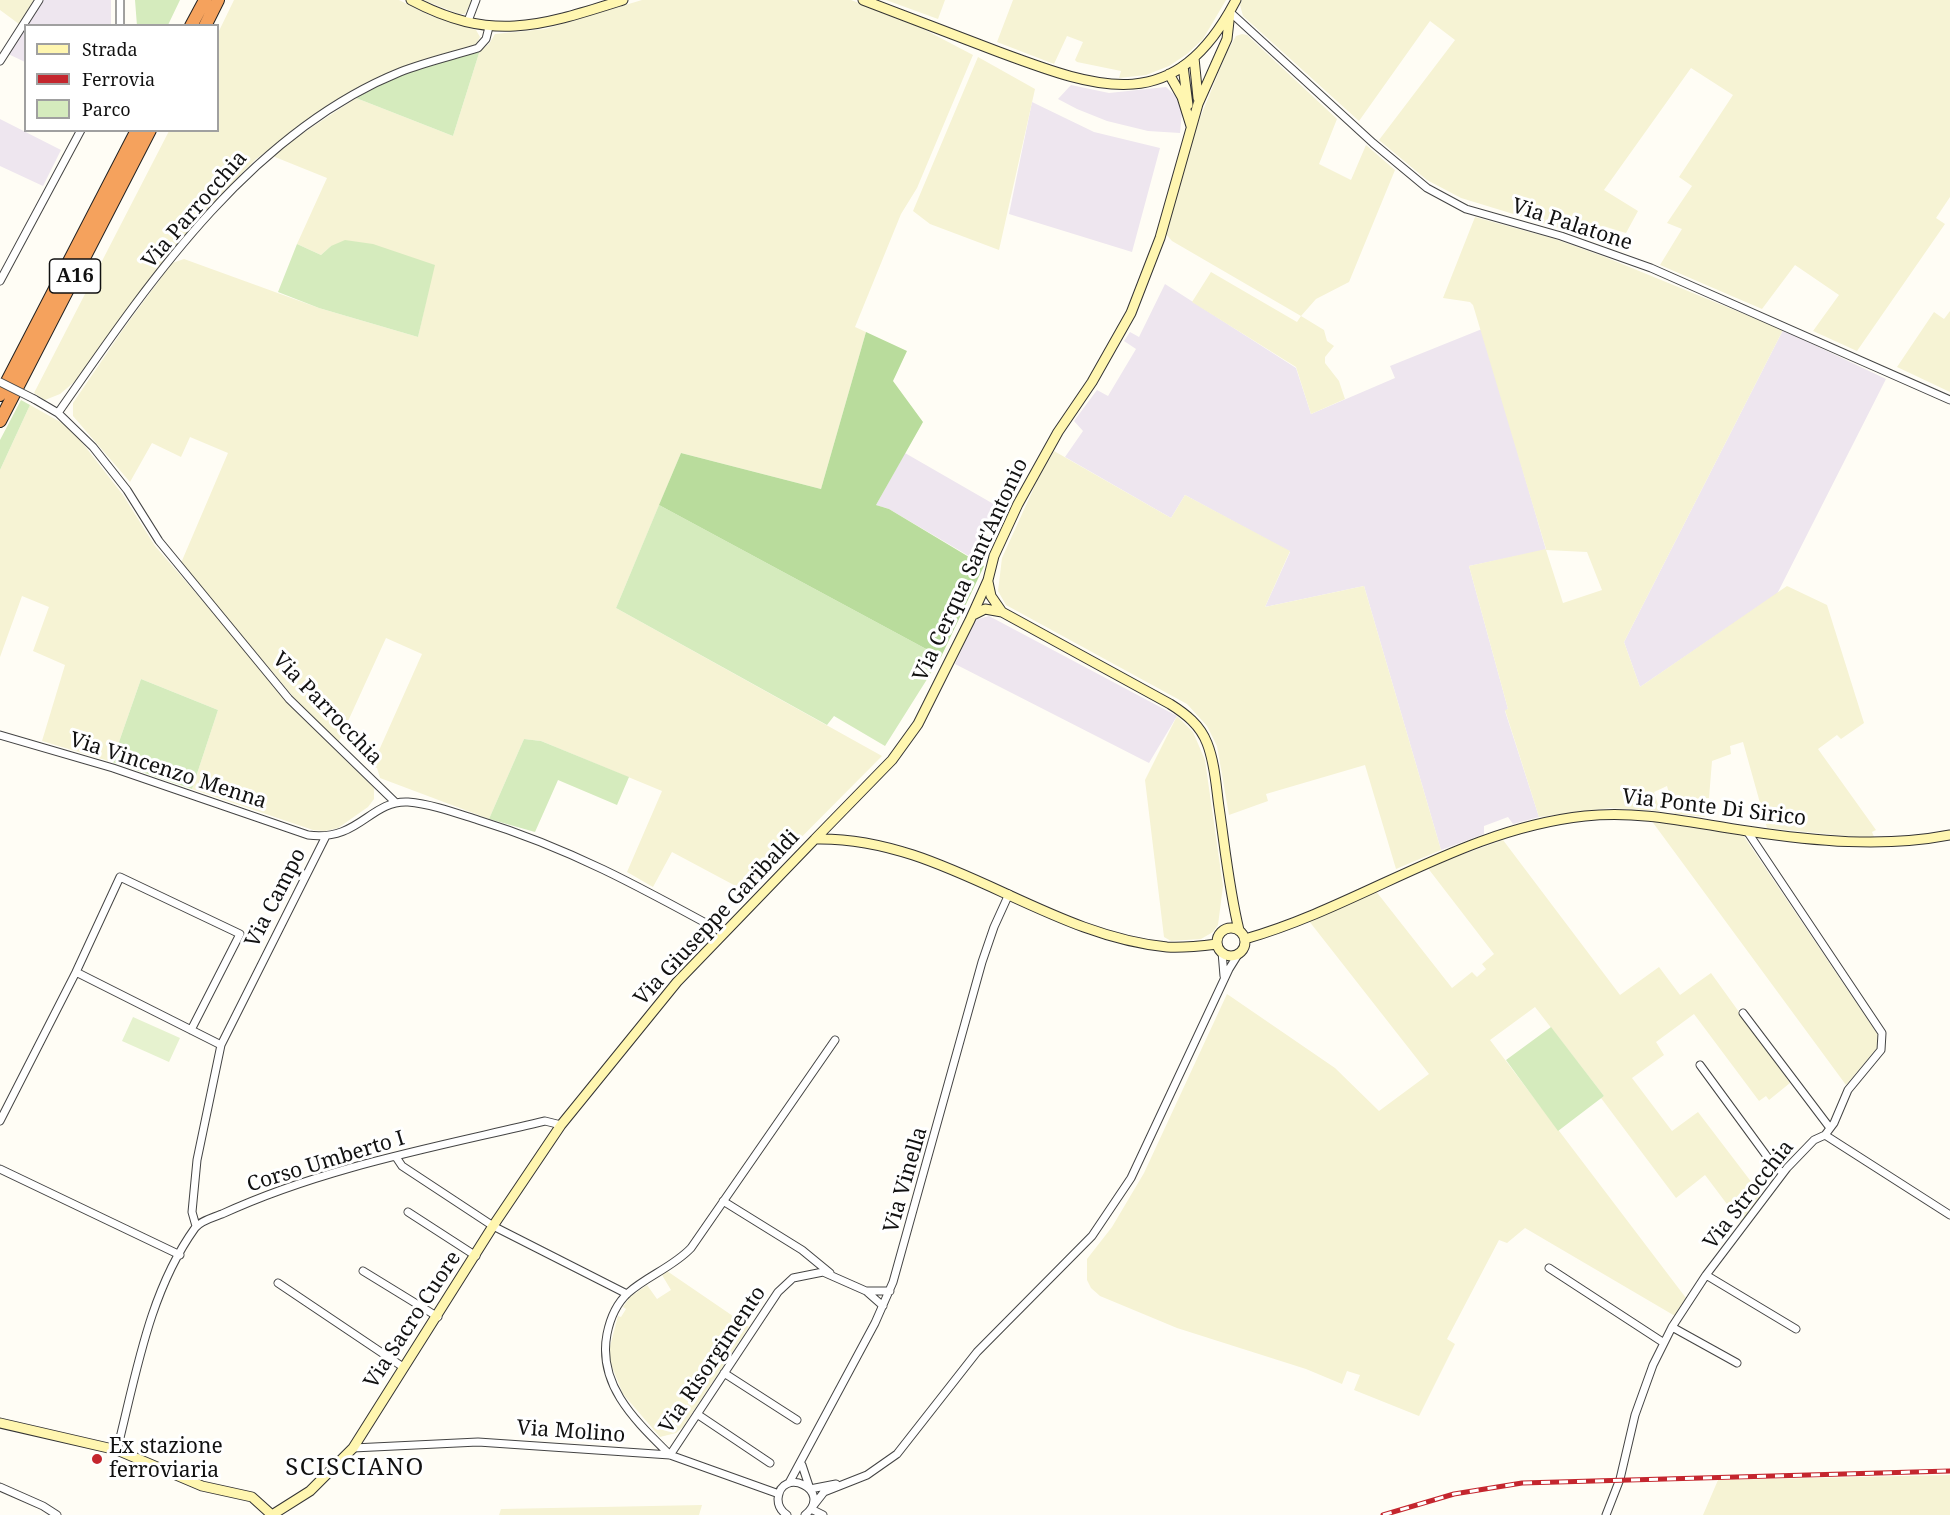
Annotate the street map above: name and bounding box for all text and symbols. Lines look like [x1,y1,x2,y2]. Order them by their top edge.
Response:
legend [24,24,219,132]
text: Strada [82,37,138,61]
text: Ferrovia [82,67,155,91]
text: Parco [82,97,131,121]
street label: Via Parrocchia [137,146,253,274]
street label: Via Palatone [1509,194,1635,256]
road number: A16 [50,259,100,293]
street label: Via Cerqua Sant'Antonio [908,455,1034,685]
street label: Via Parrocchia [267,647,387,771]
street label: Via Vincenzo Menna [66,727,270,815]
street label: Via Ponte Di Sirico [1621,784,1807,832]
street label: Via Giuseppe Garibaldi [629,825,805,1011]
street label: Via Campo [240,844,312,952]
street label: Via Vinella [879,1124,933,1236]
street label: Corso Umberto I [244,1126,408,1198]
street label: Via Strocchia [1699,1135,1799,1255]
street label: Via Sacro Cuore [359,1247,467,1393]
street label: Via Risorgimento [654,1282,772,1438]
street label: Via Molino [516,1416,626,1448]
place label: Ex stazione ferroviaria [109,1434,223,1484]
marker: Ex stazione ferroviaria [90,1452,104,1466]
district label: SCISCIANO [285,1454,425,1482]

